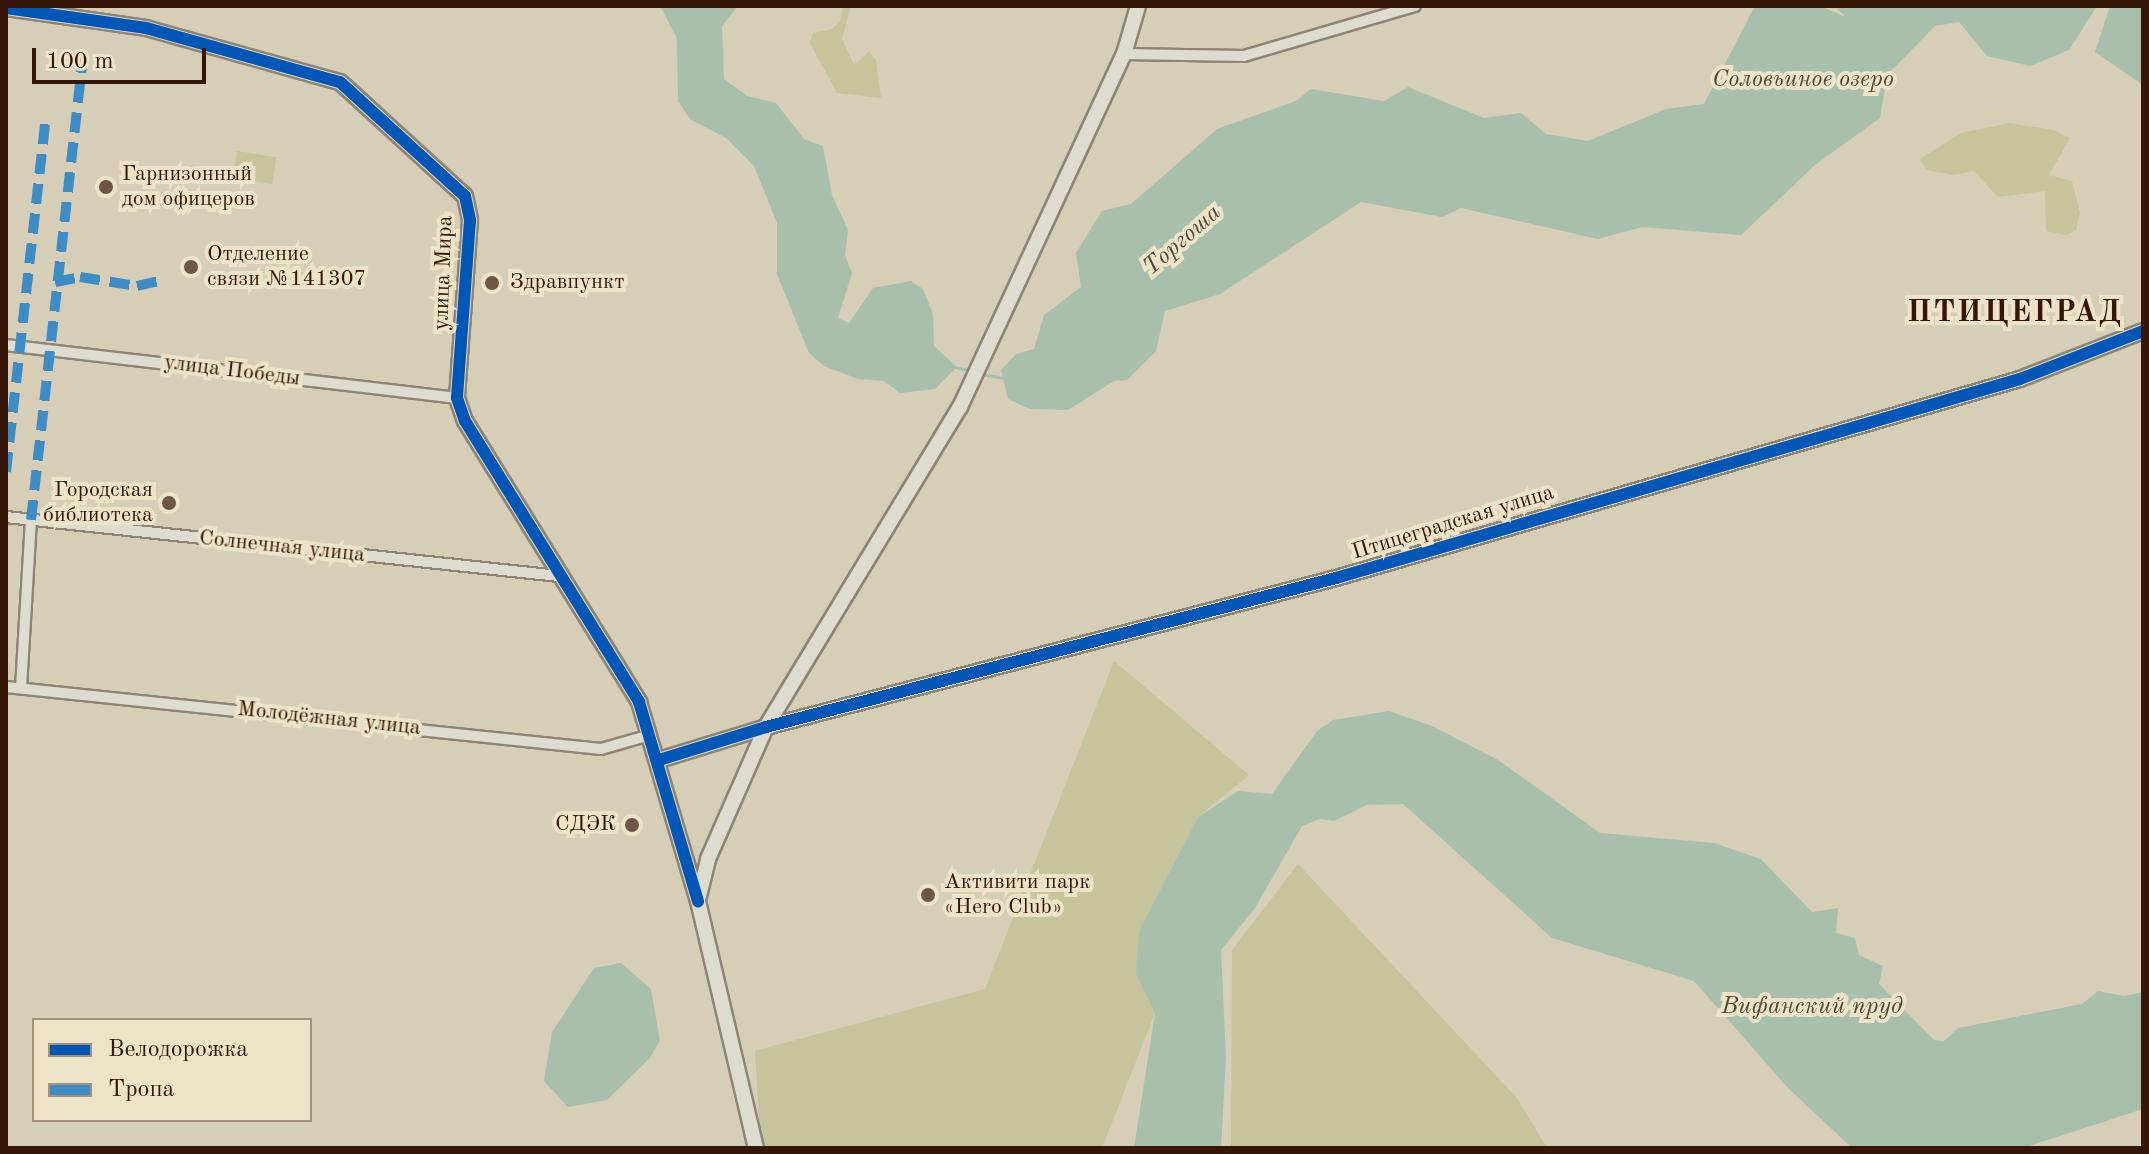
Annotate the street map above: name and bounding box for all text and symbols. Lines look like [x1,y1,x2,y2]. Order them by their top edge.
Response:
scale bar [36,32,210,82]
text: 100 m [46,50,114,74]
water label: Соловьиное озеро [1712,67,1894,95]
place label: Гарнизонный дом офицеров [122,161,255,212]
marker: Гарнизонный дом офицеров [97,178,115,196]
water label: Торгоша [1138,199,1228,283]
street label: улица Мира [429,215,459,331]
place label: Отделение связи №141307 [207,241,366,292]
marker: Отделение связи №141307 [182,258,200,276]
place label: Здравпункт [510,270,625,296]
marker: Здравпункт [481,272,503,294]
district label: ПТИЦЕГРАД [1907,295,2123,331]
street label: улица Победы [162,350,302,392]
place label: Городская библиотека [43,477,153,528]
street label: Птицеградская улица [1349,480,1557,566]
marker: Городская библиотека [160,494,178,512]
street label: Солнечная улица [198,525,366,569]
street label: Молодёжная улица [236,696,422,742]
place label: СДЭК [555,812,616,838]
marker: СДЭК [623,816,641,834]
place label: Активити парк «Hero Club» [944,869,1090,920]
marker: Активити парк «Hero Club» [919,886,937,904]
water label: Вифанский пруд [1721,994,1903,1022]
legend [32,1018,312,1122]
text: Велодорожка [108,1038,248,1062]
text: Тропа [108,1078,174,1102]

